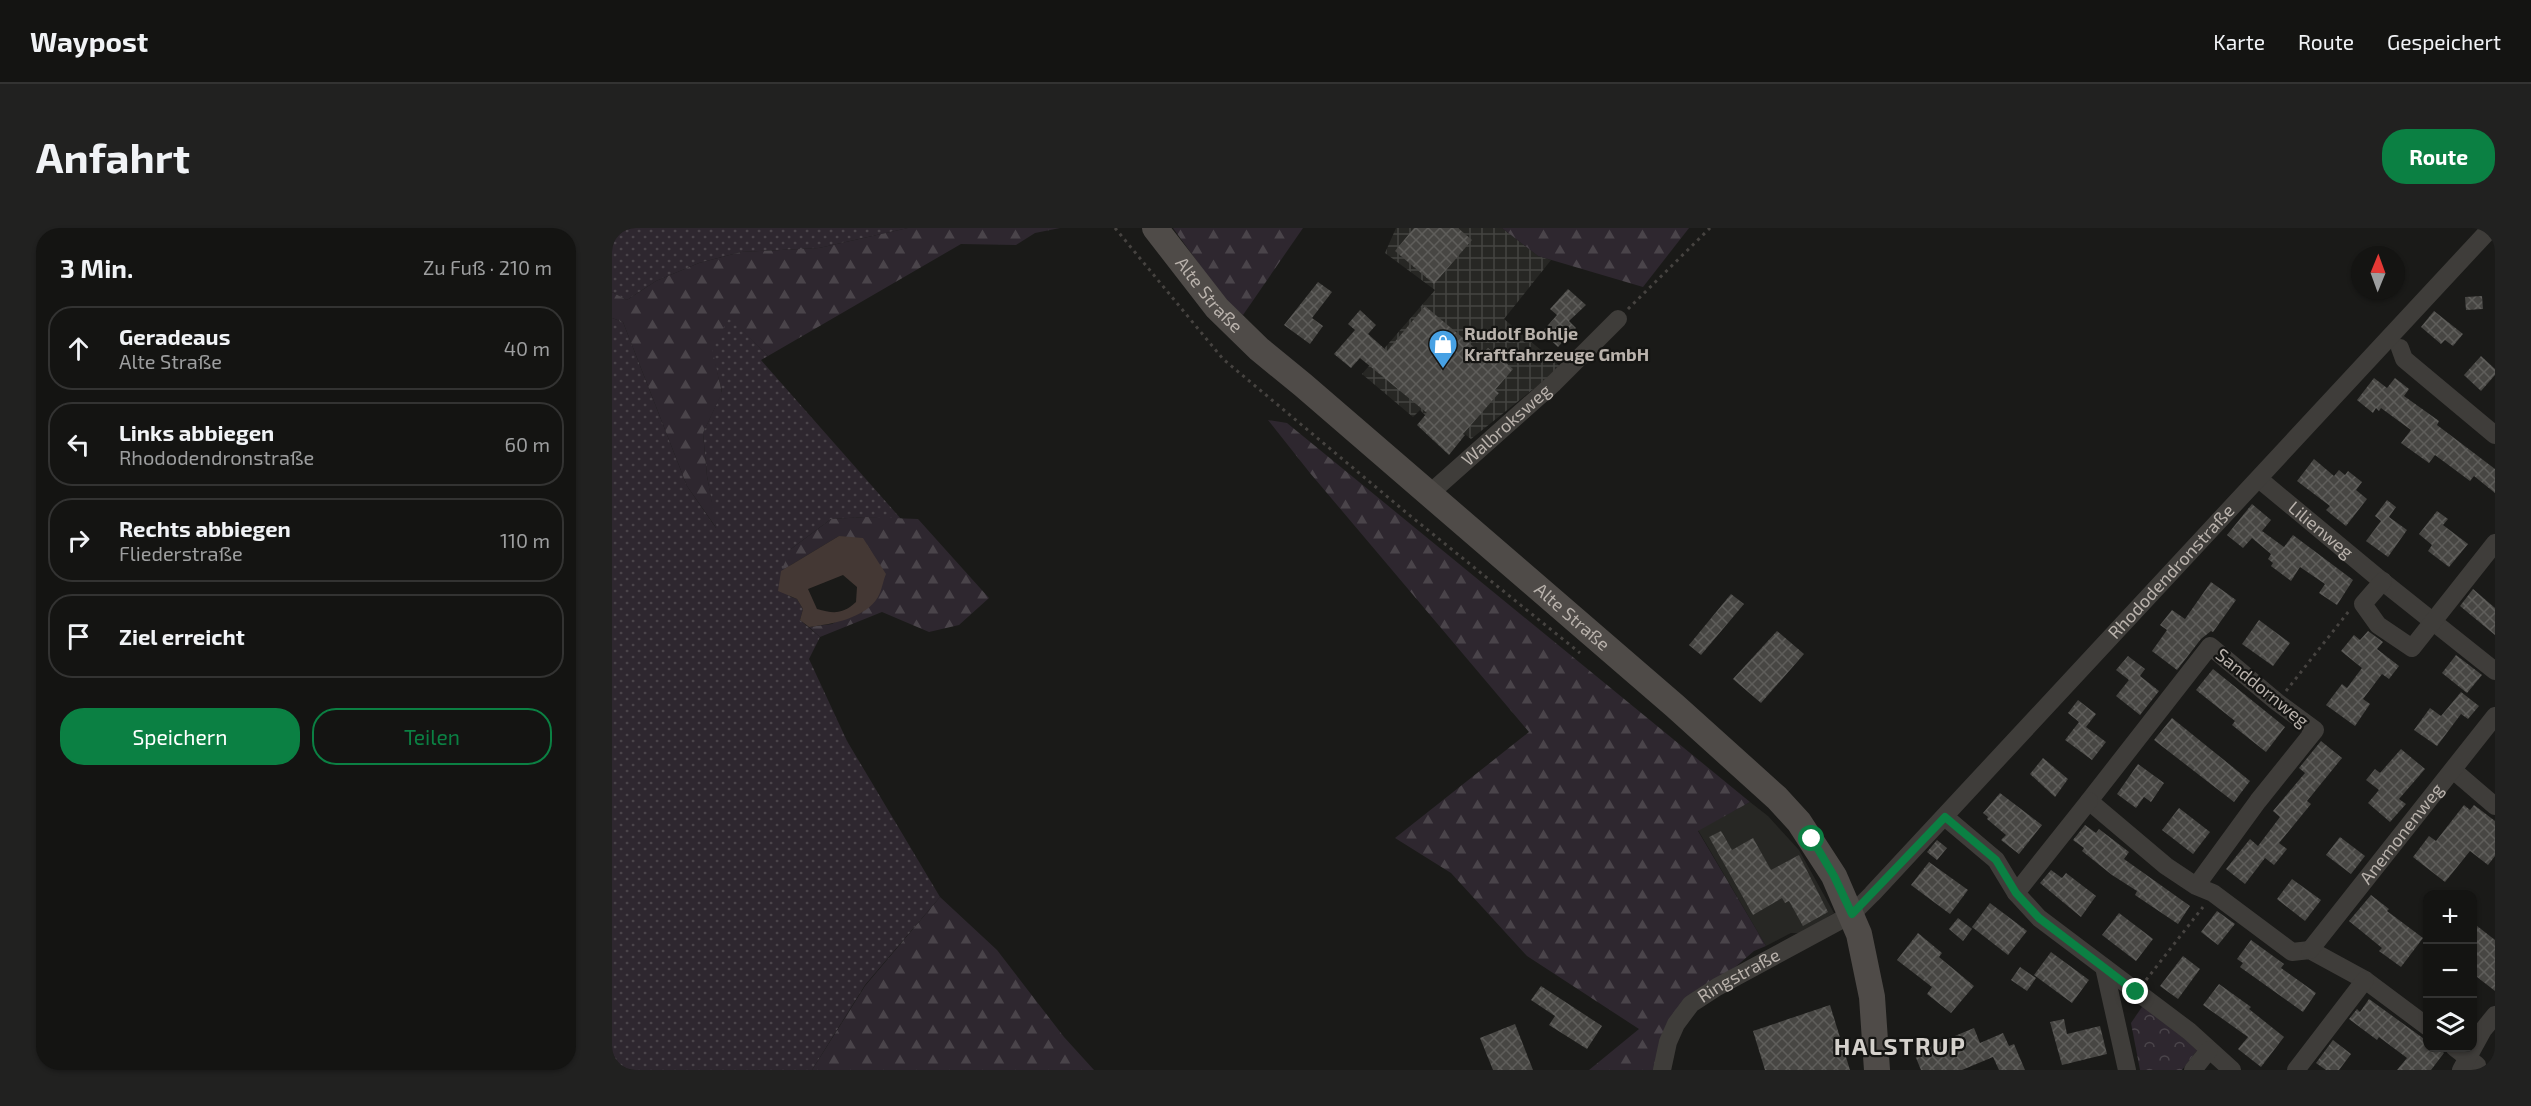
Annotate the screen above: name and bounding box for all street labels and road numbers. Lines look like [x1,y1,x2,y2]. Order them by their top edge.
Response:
street label: Alte Straße [1171,252,1248,337]
street label: Walbroksweg [1456,379,1555,470]
street label: Lilienweg [2284,496,2358,563]
street label: Rhododendronstraße [2103,499,2239,643]
street label: Alte Straße [1530,578,1615,655]
street label: Sanddornweg [2212,643,2314,731]
street label: Anemonenweg [2354,778,2448,888]
street label: Ringstraße [1693,943,1783,1007]

